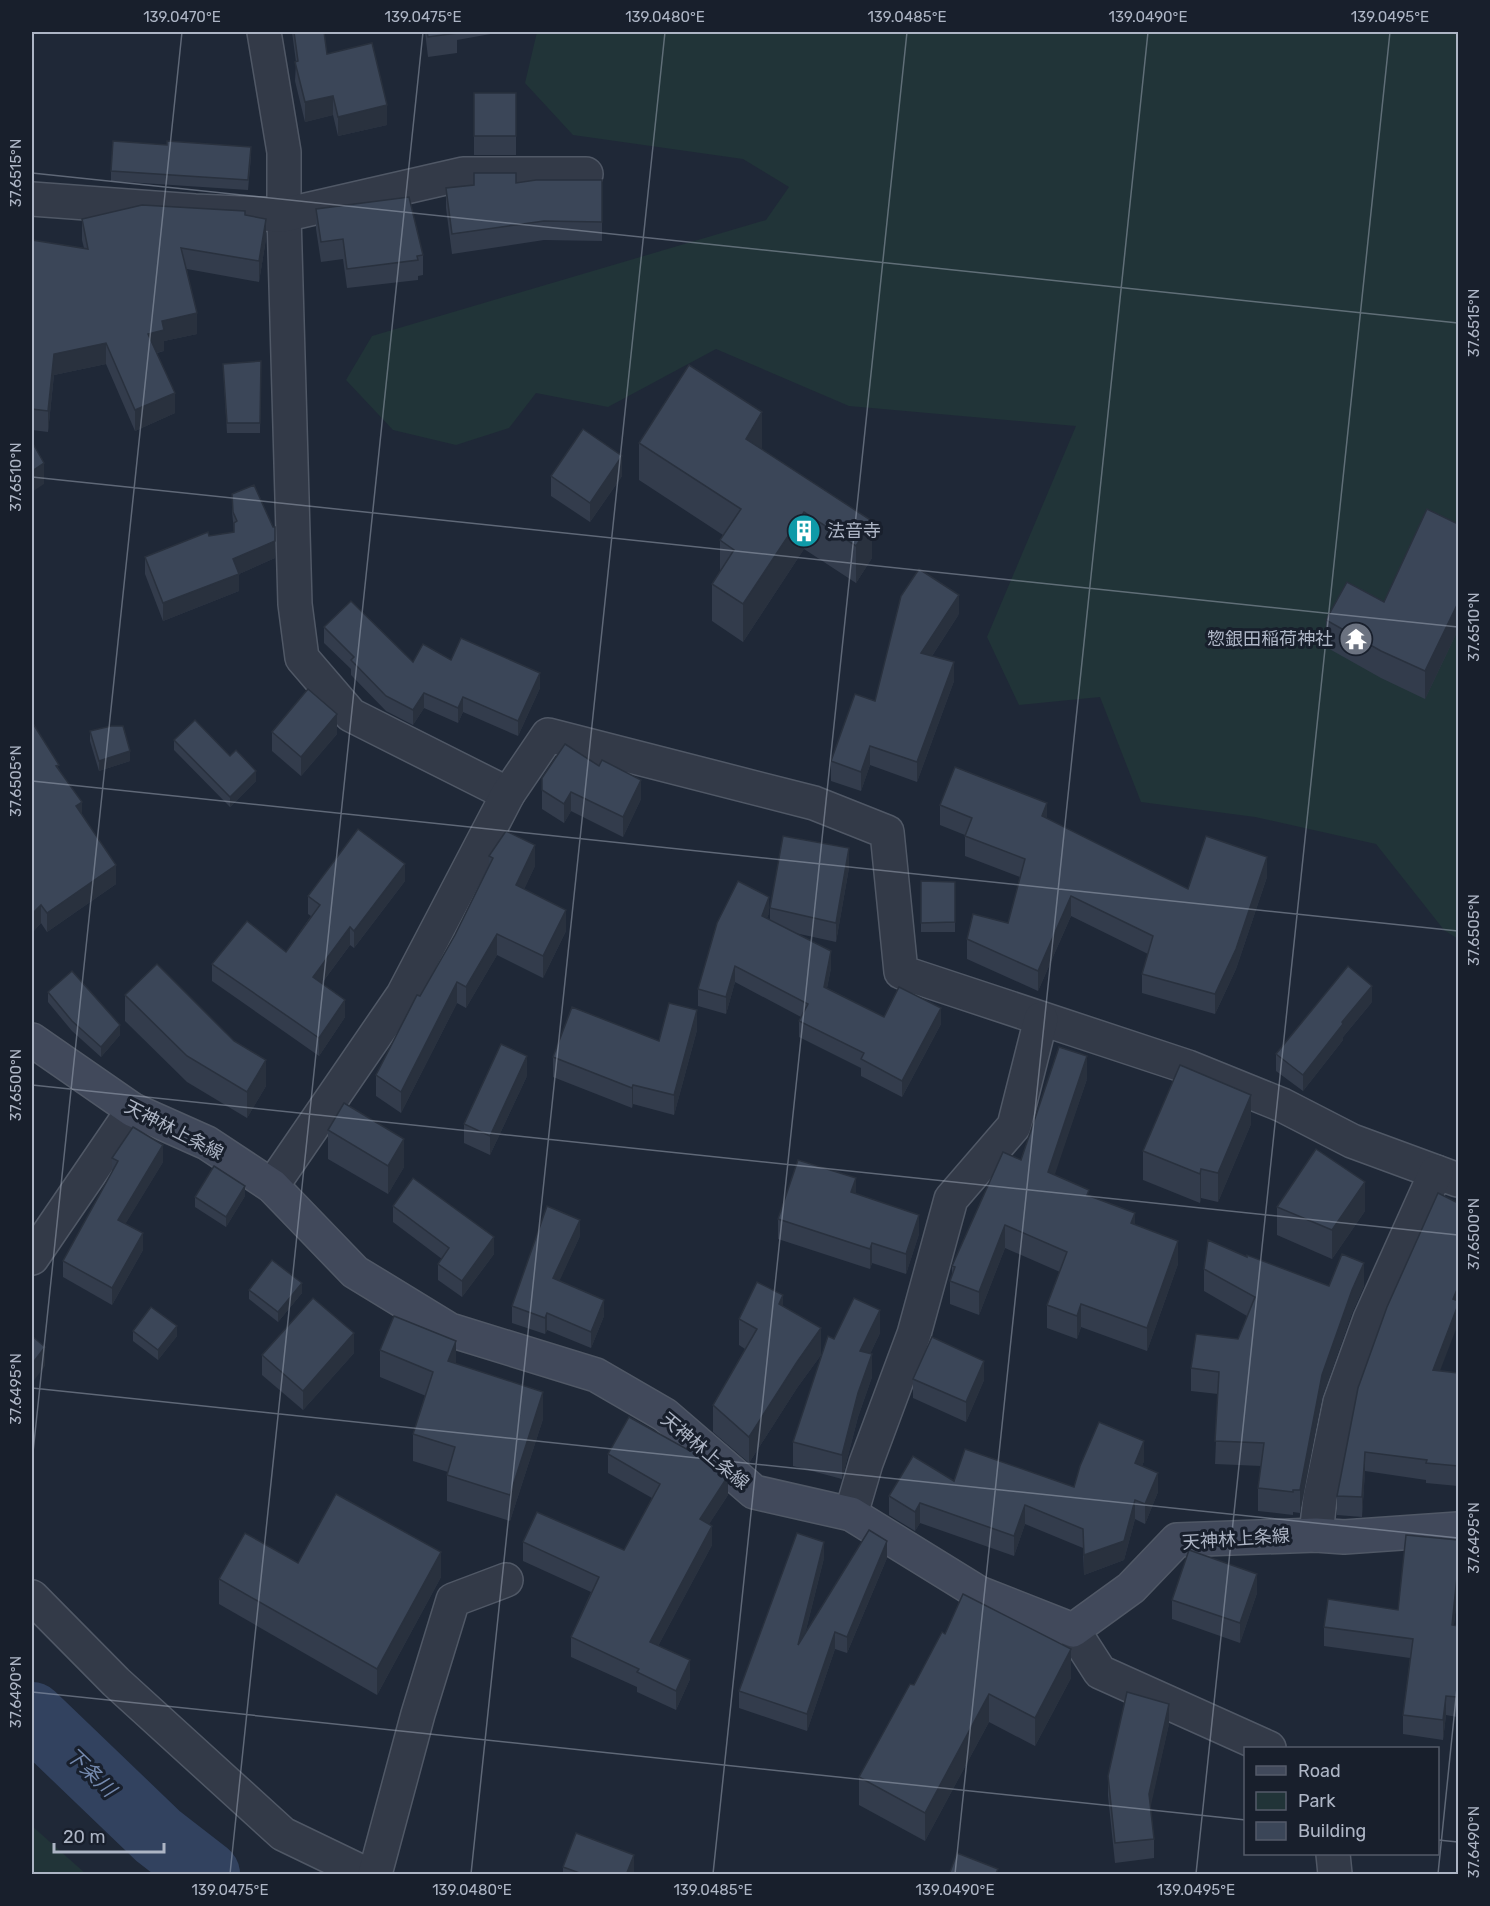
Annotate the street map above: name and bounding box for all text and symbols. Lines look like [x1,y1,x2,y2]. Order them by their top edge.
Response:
text: 139.0470°E [143,8,221,26]
text: 139.0475°E [384,8,462,26]
text: 139.0480°E [625,8,705,26]
text: 139.0485°E [867,8,947,26]
text: 139.0490°E [1109,8,1187,26]
text: 139.0495°E [1351,8,1429,26]
text: 37.6515°N [7,139,25,207]
text: 37.6515°N [1465,289,1483,357]
text: 37.6510°N [7,442,25,512]
building icon: 法音寺 [786,513,822,549]
place label: 法音寺 [827,520,881,542]
text: 37.6510°N [1465,592,1483,662]
temple icon: 惣銀田稲荷神社 [1338,621,1374,657]
place label: 惣銀田稲荷神社 [1207,628,1333,650]
text: 37.6505°N [7,745,25,817]
text: 37.6505°N [1465,894,1483,966]
text: 37.6500°N [7,1049,25,1121]
street label: 天神林上条線 [121,1096,227,1164]
text: 37.6500°N [1465,1198,1483,1270]
text: 37.6495°N [7,1353,25,1425]
street label: 天神林上条線 [657,1408,753,1494]
text: 37.6495°N [1465,1502,1483,1574]
street label: 天神林上条線 [1181,1524,1291,1554]
text: 37.6490°N [7,1656,25,1728]
water label: 下条川 [61,1743,122,1803]
legend [1244,1747,1439,1855]
text: Road [1298,1760,1341,1782]
text: Park [1298,1790,1336,1812]
text: 37.6490°N [1465,1806,1483,1878]
scale bar [54,1816,164,1854]
text: Building [1298,1820,1366,1842]
text: 20 m [63,1826,105,1848]
text: 139.0475°E [191,1881,269,1899]
text: 139.0480°E [432,1881,512,1899]
text: 139.0485°E [673,1881,753,1899]
text: 139.0490°E [916,1881,994,1899]
text: 139.0495°E [1157,1881,1235,1899]

